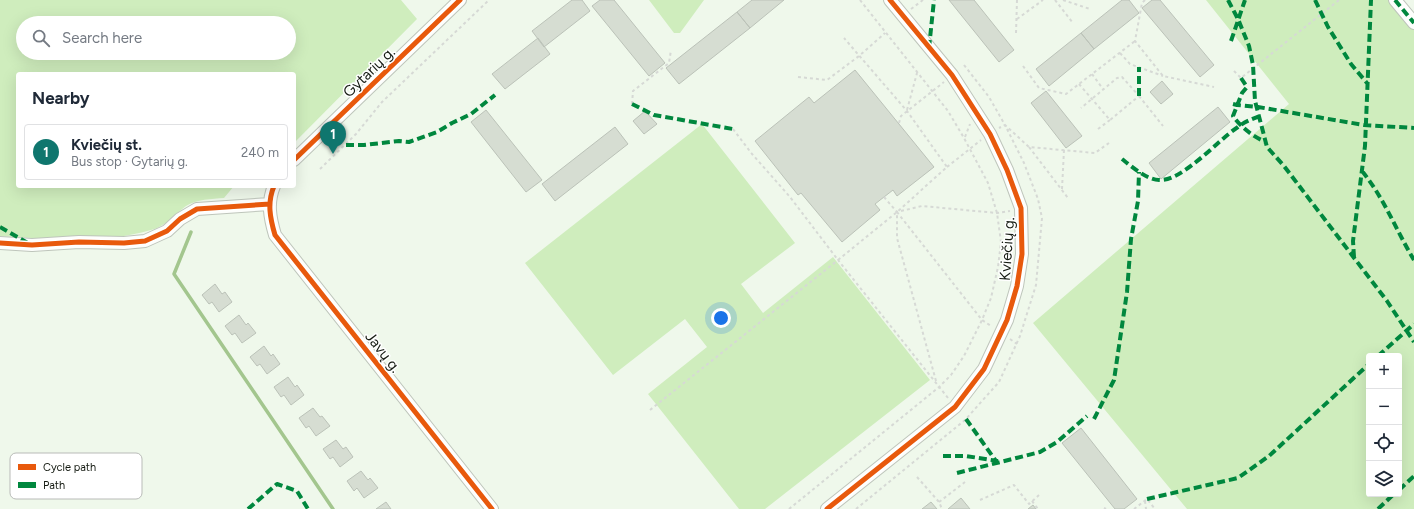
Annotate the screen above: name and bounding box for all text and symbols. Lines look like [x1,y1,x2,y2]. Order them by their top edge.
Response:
search box [16,16,296,60]
icon: search [30,27,52,49]
text: Search here [62,29,142,47]
street label: Gytarių g. [339,43,399,101]
text: Nearby [32,88,90,108]
pin: 1 [320,121,346,154]
text: Kviečių st. [71,136,142,154]
text: 1 [43,145,49,160]
text: 240 m [241,145,279,160]
text: Bus stop · Gytarių g. [71,154,188,169]
street label: Kviečių g. [996,216,1018,282]
your location [711,308,731,328]
street label: Javų g. [361,328,405,376]
map controls [1366,353,1402,497]
button: + [1366,353,1402,389]
button: − [1366,389,1402,425]
button: locate [1366,425,1402,461]
legend [10,453,142,499]
text: Cycle path [43,461,96,474]
button: layers [1366,461,1402,497]
text: Path [43,479,65,492]

